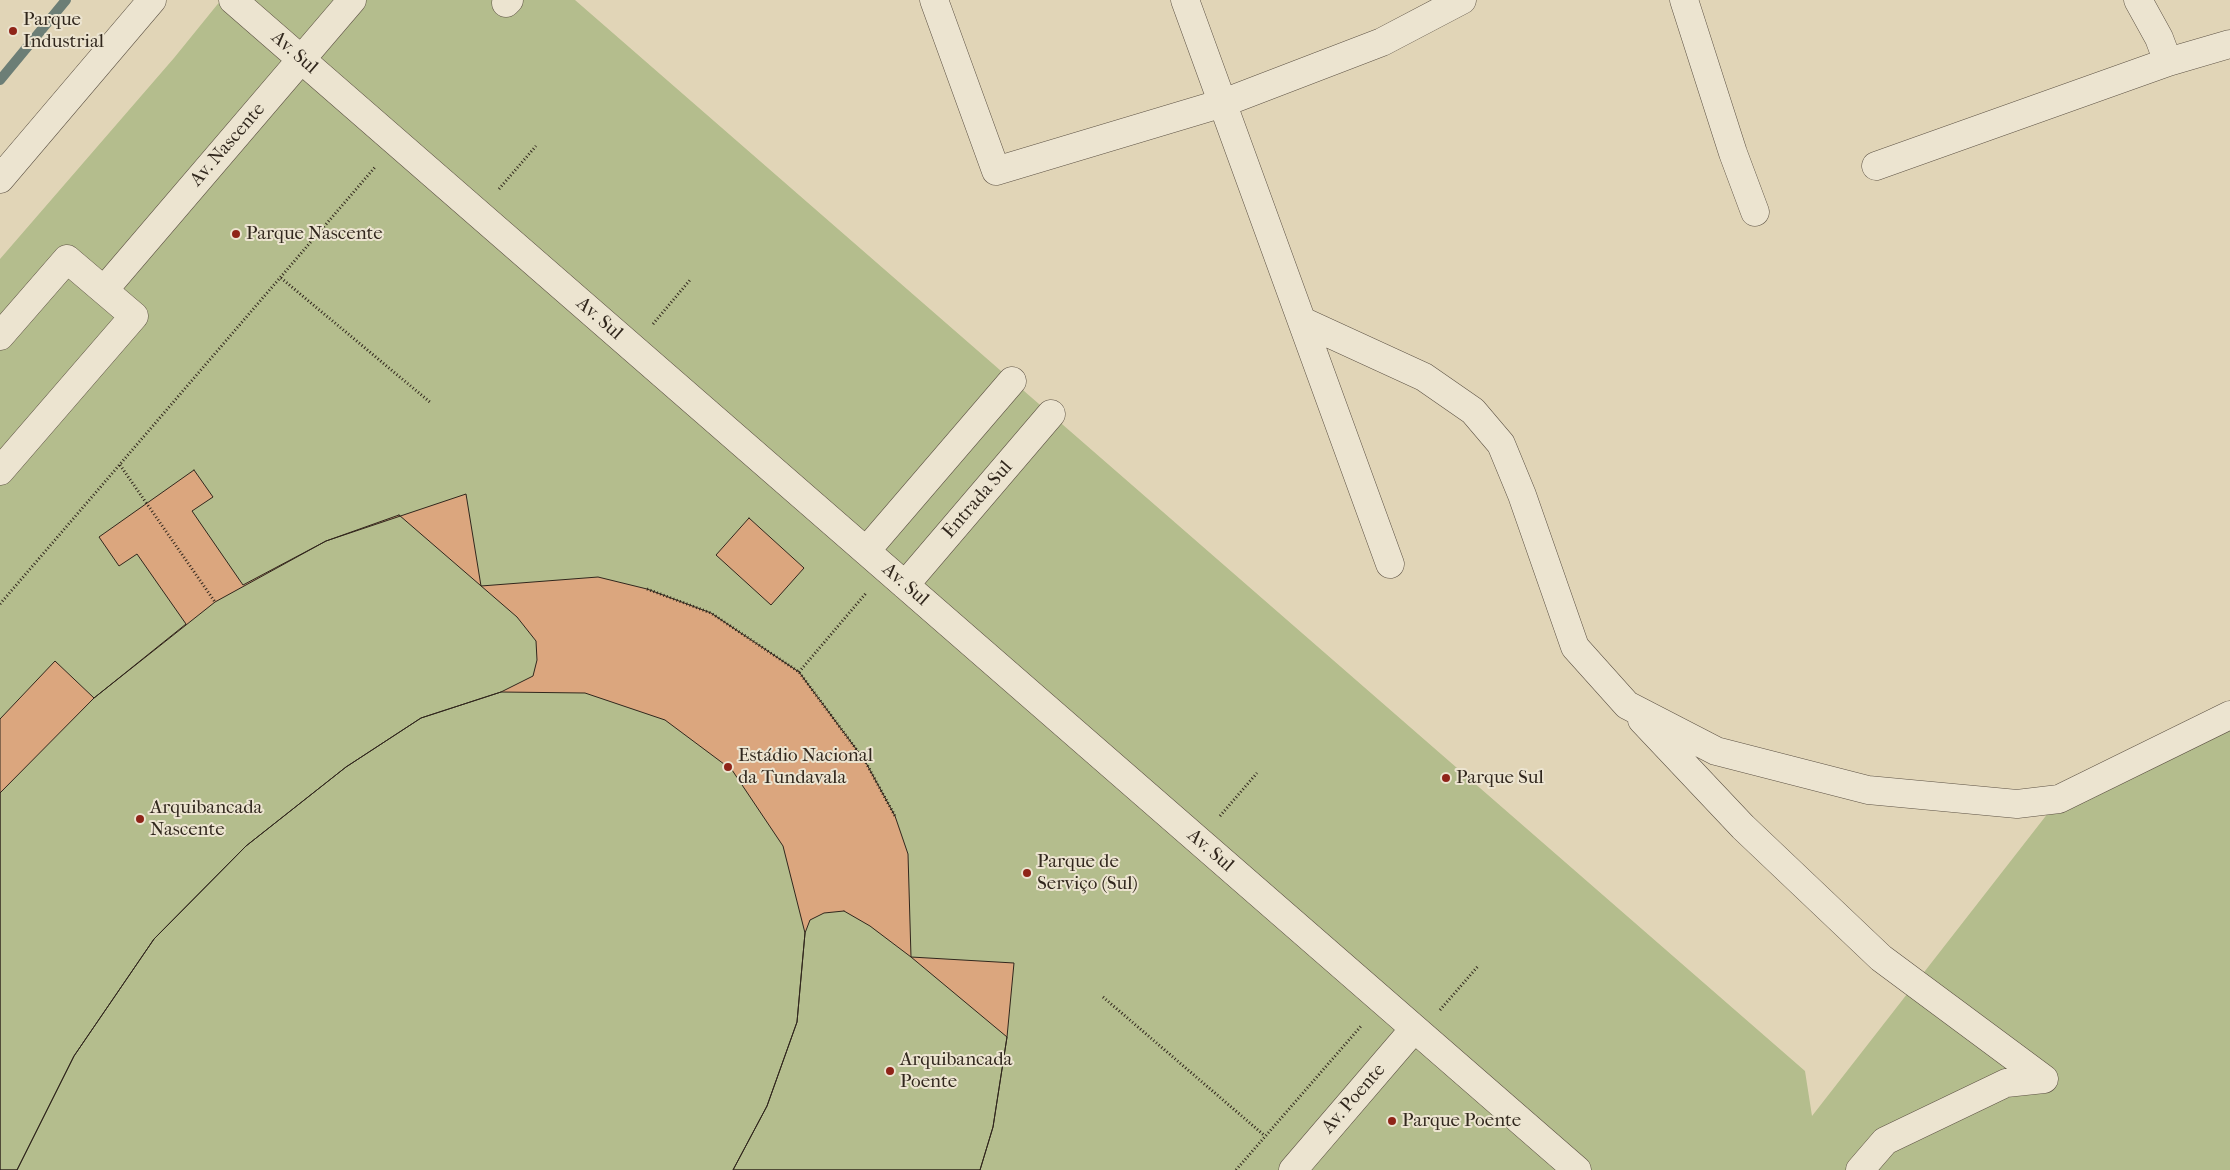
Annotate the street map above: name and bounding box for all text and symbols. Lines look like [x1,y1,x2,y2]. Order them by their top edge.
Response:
place label: Parque Industrial [23,9,104,53]
marker: Parque Industrial [7,25,19,37]
street label: Av. Sul [266,27,322,79]
street label: Av. Nascente [186,99,270,191]
place label: Parque Nascente [246,223,383,245]
marker: Parque Nascente [230,228,242,240]
street label: Av. Sul [571,293,627,345]
street label: Entrada Sul [938,457,1018,543]
street label: Av. Sul [877,559,933,611]
place label: Estádio Nacional da Tundavala [738,745,873,789]
marker: Estádio Nacional da Tundavala [722,761,734,773]
place label: Parque Sul [1456,767,1544,789]
marker: Parque Sul [1440,772,1452,784]
place label: Arquibancada Nascente [150,797,262,841]
marker: Arquibancada Nascente [134,813,146,825]
street label: Av. Sul [1182,825,1238,877]
place label: Parque de Serviço (Sul) [1037,851,1138,895]
marker: Parque de Serviço (Sul) [1021,867,1033,879]
place label: Arquibancada Poente [900,1049,1012,1093]
street label: Av. Poente [1317,1059,1391,1139]
marker: Arquibancada Poente [884,1065,896,1077]
place label: Parque Poente [1402,1110,1521,1132]
marker: Parque Poente [1386,1115,1398,1127]

